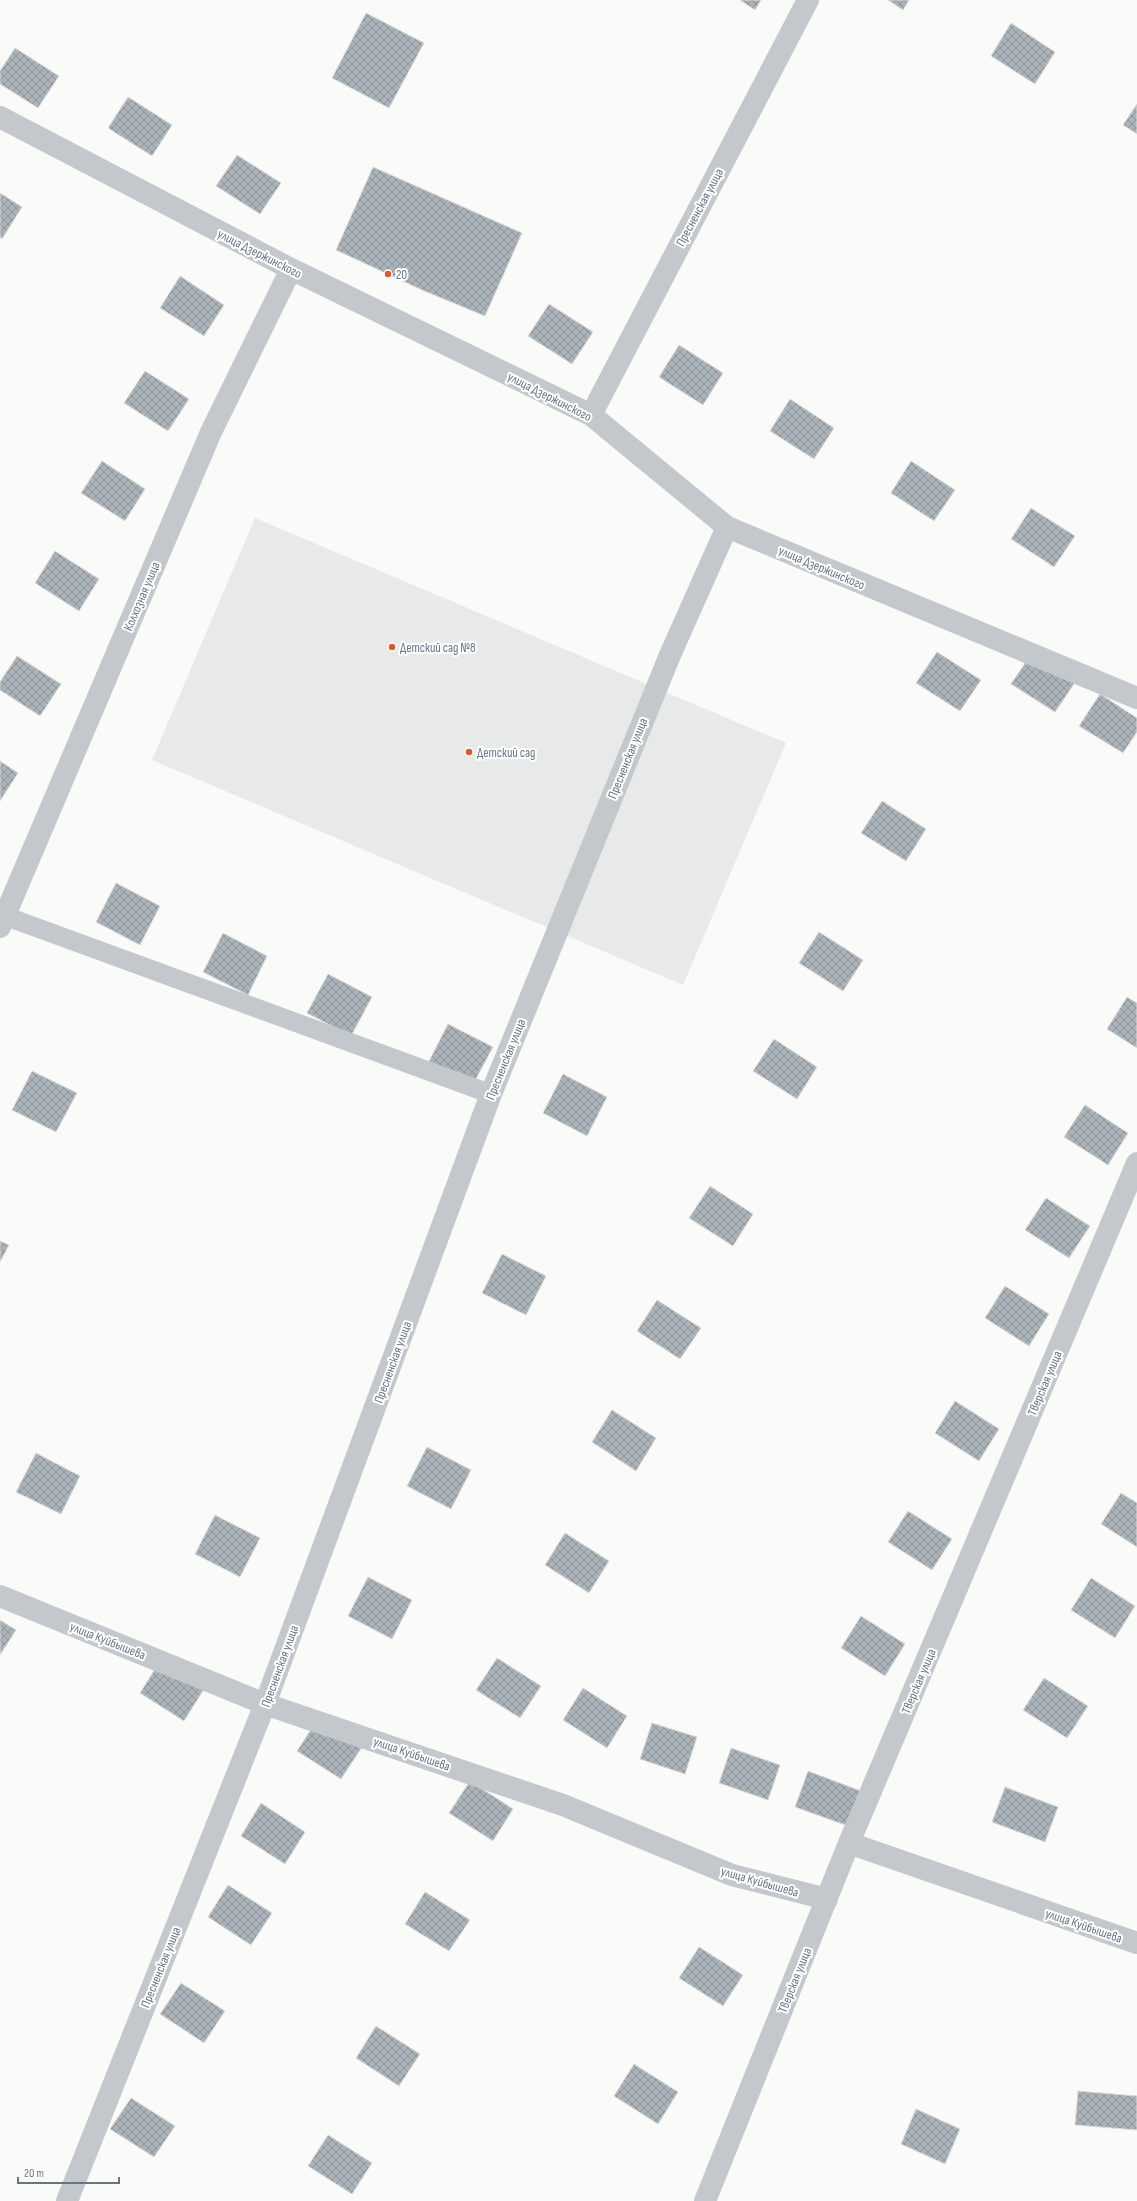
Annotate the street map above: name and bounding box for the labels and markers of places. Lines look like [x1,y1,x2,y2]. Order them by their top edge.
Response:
place label: 20 [396,267,407,283]
marker: 20 [383,269,393,279]
place label: Детский сад №8 [400,640,476,656]
marker: Детский сад №8 [387,642,397,652]
place label: Детский сад [477,745,535,761]
marker: Детский сад [464,747,474,757]

